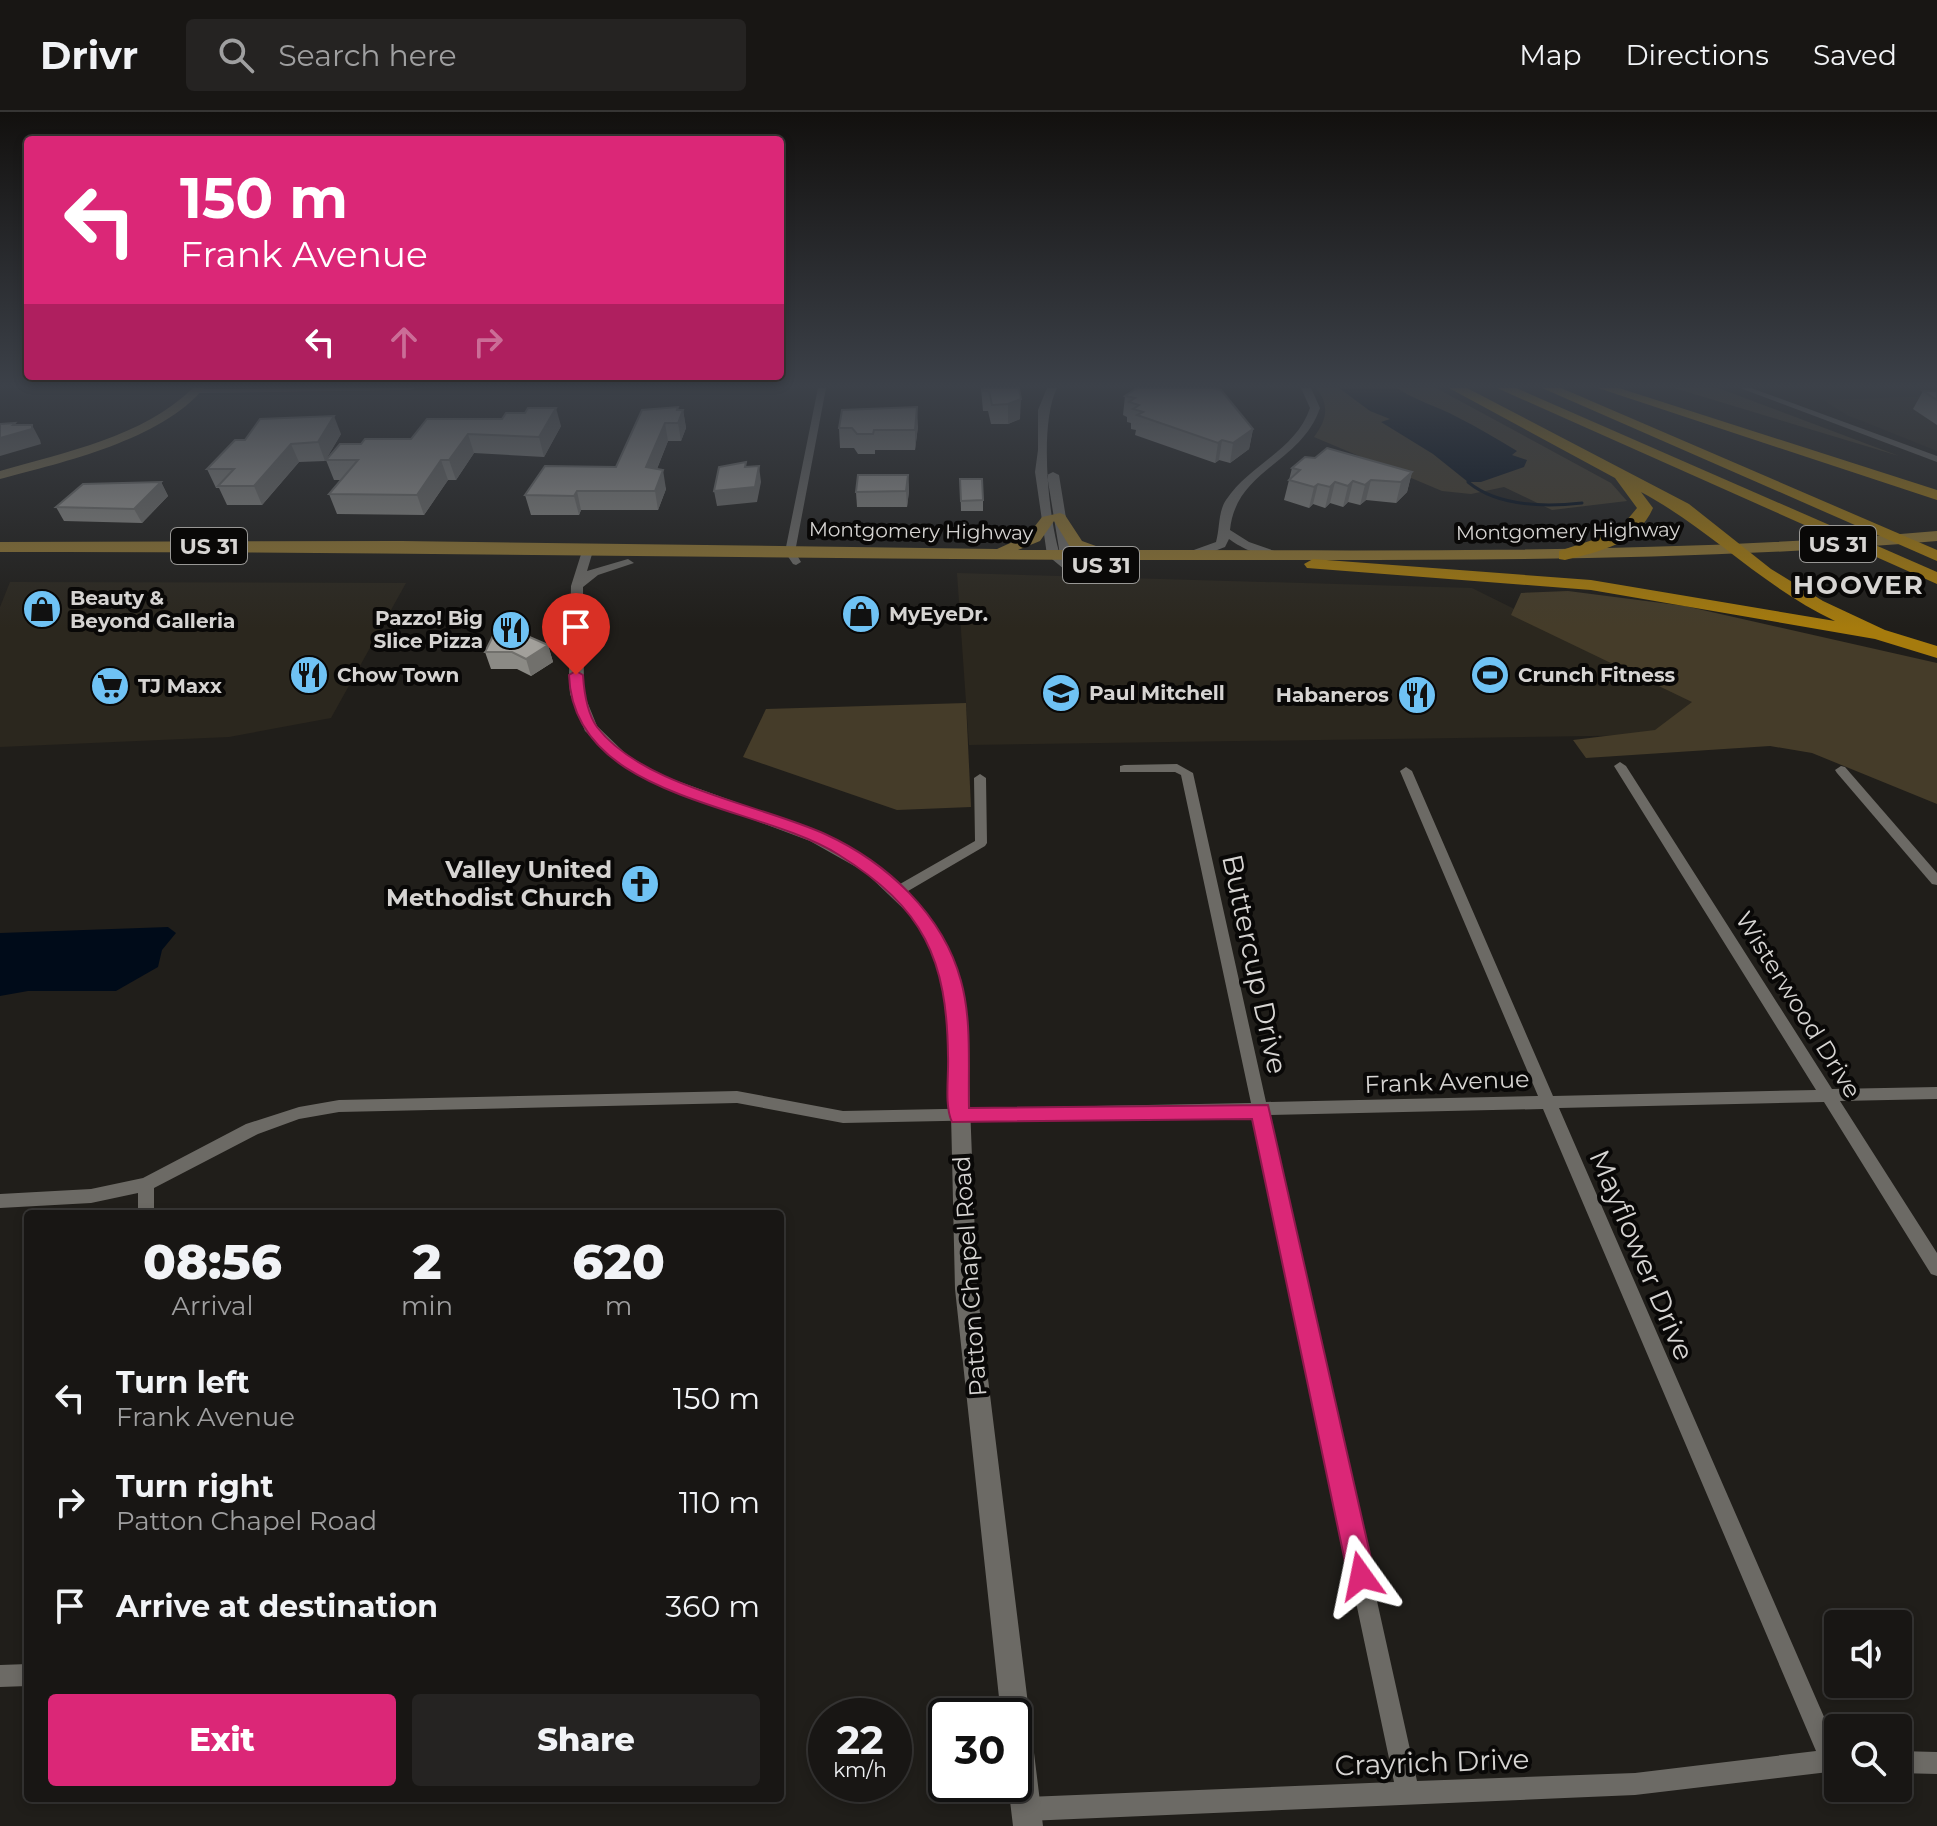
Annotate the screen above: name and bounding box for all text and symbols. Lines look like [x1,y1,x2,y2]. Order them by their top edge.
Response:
search box [186,19,746,91]
text: Drivr [40,32,138,79]
icon: search [214,33,258,77]
text: Search here [278,37,457,74]
text: Map [1519,38,1581,72]
text: Directions [1625,38,1769,72]
text: Saved [1813,38,1897,72]
text: 150 m [180,164,348,232]
icon: left [48,168,152,272]
text: Frank Avenue [180,232,428,276]
icon: left [298,320,342,364]
icon: ahead [382,320,426,364]
icon: right [466,320,510,364]
street label: Montgomery Highway [809,517,1034,545]
street label: Montgomery Highway [1456,517,1681,545]
road number: US 31 [1800,526,1876,562]
road number: US 31 [171,528,247,564]
road number: US 31 [1063,547,1139,583]
district label: HOOVER [1793,569,1925,601]
place label: Beauty & Beyond Galleria [70,586,235,633]
shop icon: Beauty & Beyond Galleria [21,588,63,630]
pin [542,593,610,675]
shop icon: MyEyeDr. [840,593,882,635]
place label: MyEyeDr. [889,602,988,626]
icon: arrive [554,605,598,649]
place label: Pazzo! Big Slice Pizza [374,606,483,653]
restaurant icon: Pazzo! Big Slice Pizza [490,609,532,651]
restaurant icon: Chow Town [288,654,330,696]
sports icon: Crunch Fitness [1469,654,1511,696]
place label: Chow Town [337,663,459,687]
place label: Crunch Fitness [1518,663,1676,687]
supermarket icon: TJ Maxx [89,665,131,707]
school or university icon: Paul Mitchell [1040,672,1082,714]
place label: TJ Maxx [138,674,222,698]
restaurant icon: Habaneros [1396,674,1438,716]
place label: Paul Mitchell [1089,681,1225,705]
place label: Habaneros [1276,683,1389,707]
street label: Buttercup Drive [1215,851,1295,1077]
place label: Valley United Methodist Church [386,855,612,912]
church icon: Valley United Methodist Church [619,863,661,905]
street label: Wisterwood Drive [1729,906,1868,1103]
street label: Frank Avenue [1364,1064,1530,1099]
street label: Mayflower Drive [1582,1145,1702,1365]
street label: Patton Chapel Road [947,1155,992,1397]
text: 08:56 [143,1233,282,1291]
text: 2 [413,1233,441,1291]
text: 620 [572,1233,665,1291]
text: Arrival [171,1290,253,1322]
text: min [401,1290,453,1322]
text: m [605,1290,632,1322]
text: Turn left [116,1364,249,1401]
icon: left [48,1376,92,1420]
text: 150 m [673,1380,760,1417]
text: Frank Avenue [116,1401,295,1433]
text: Turn right [116,1468,273,1505]
icon: right [48,1480,92,1524]
text: 110 m [679,1484,760,1521]
text: Patton Chapel Road [116,1505,377,1537]
position arrow [1319,1534,1403,1618]
icon: arrive [48,1584,92,1628]
text: Arrive at destination [116,1588,438,1625]
text: 360 m [665,1588,760,1625]
map controls [1824,1610,1912,1802]
button: sound [1824,1610,1912,1698]
button: Exit [48,1694,396,1786]
button: Share [412,1694,760,1786]
speed limit sign: 30 [928,1698,1032,1802]
button: search [1824,1714,1912,1802]
text: 22 [836,1715,884,1764]
street label: Crayrich Drive [1334,1742,1530,1782]
text: km/h [833,1758,887,1782]

